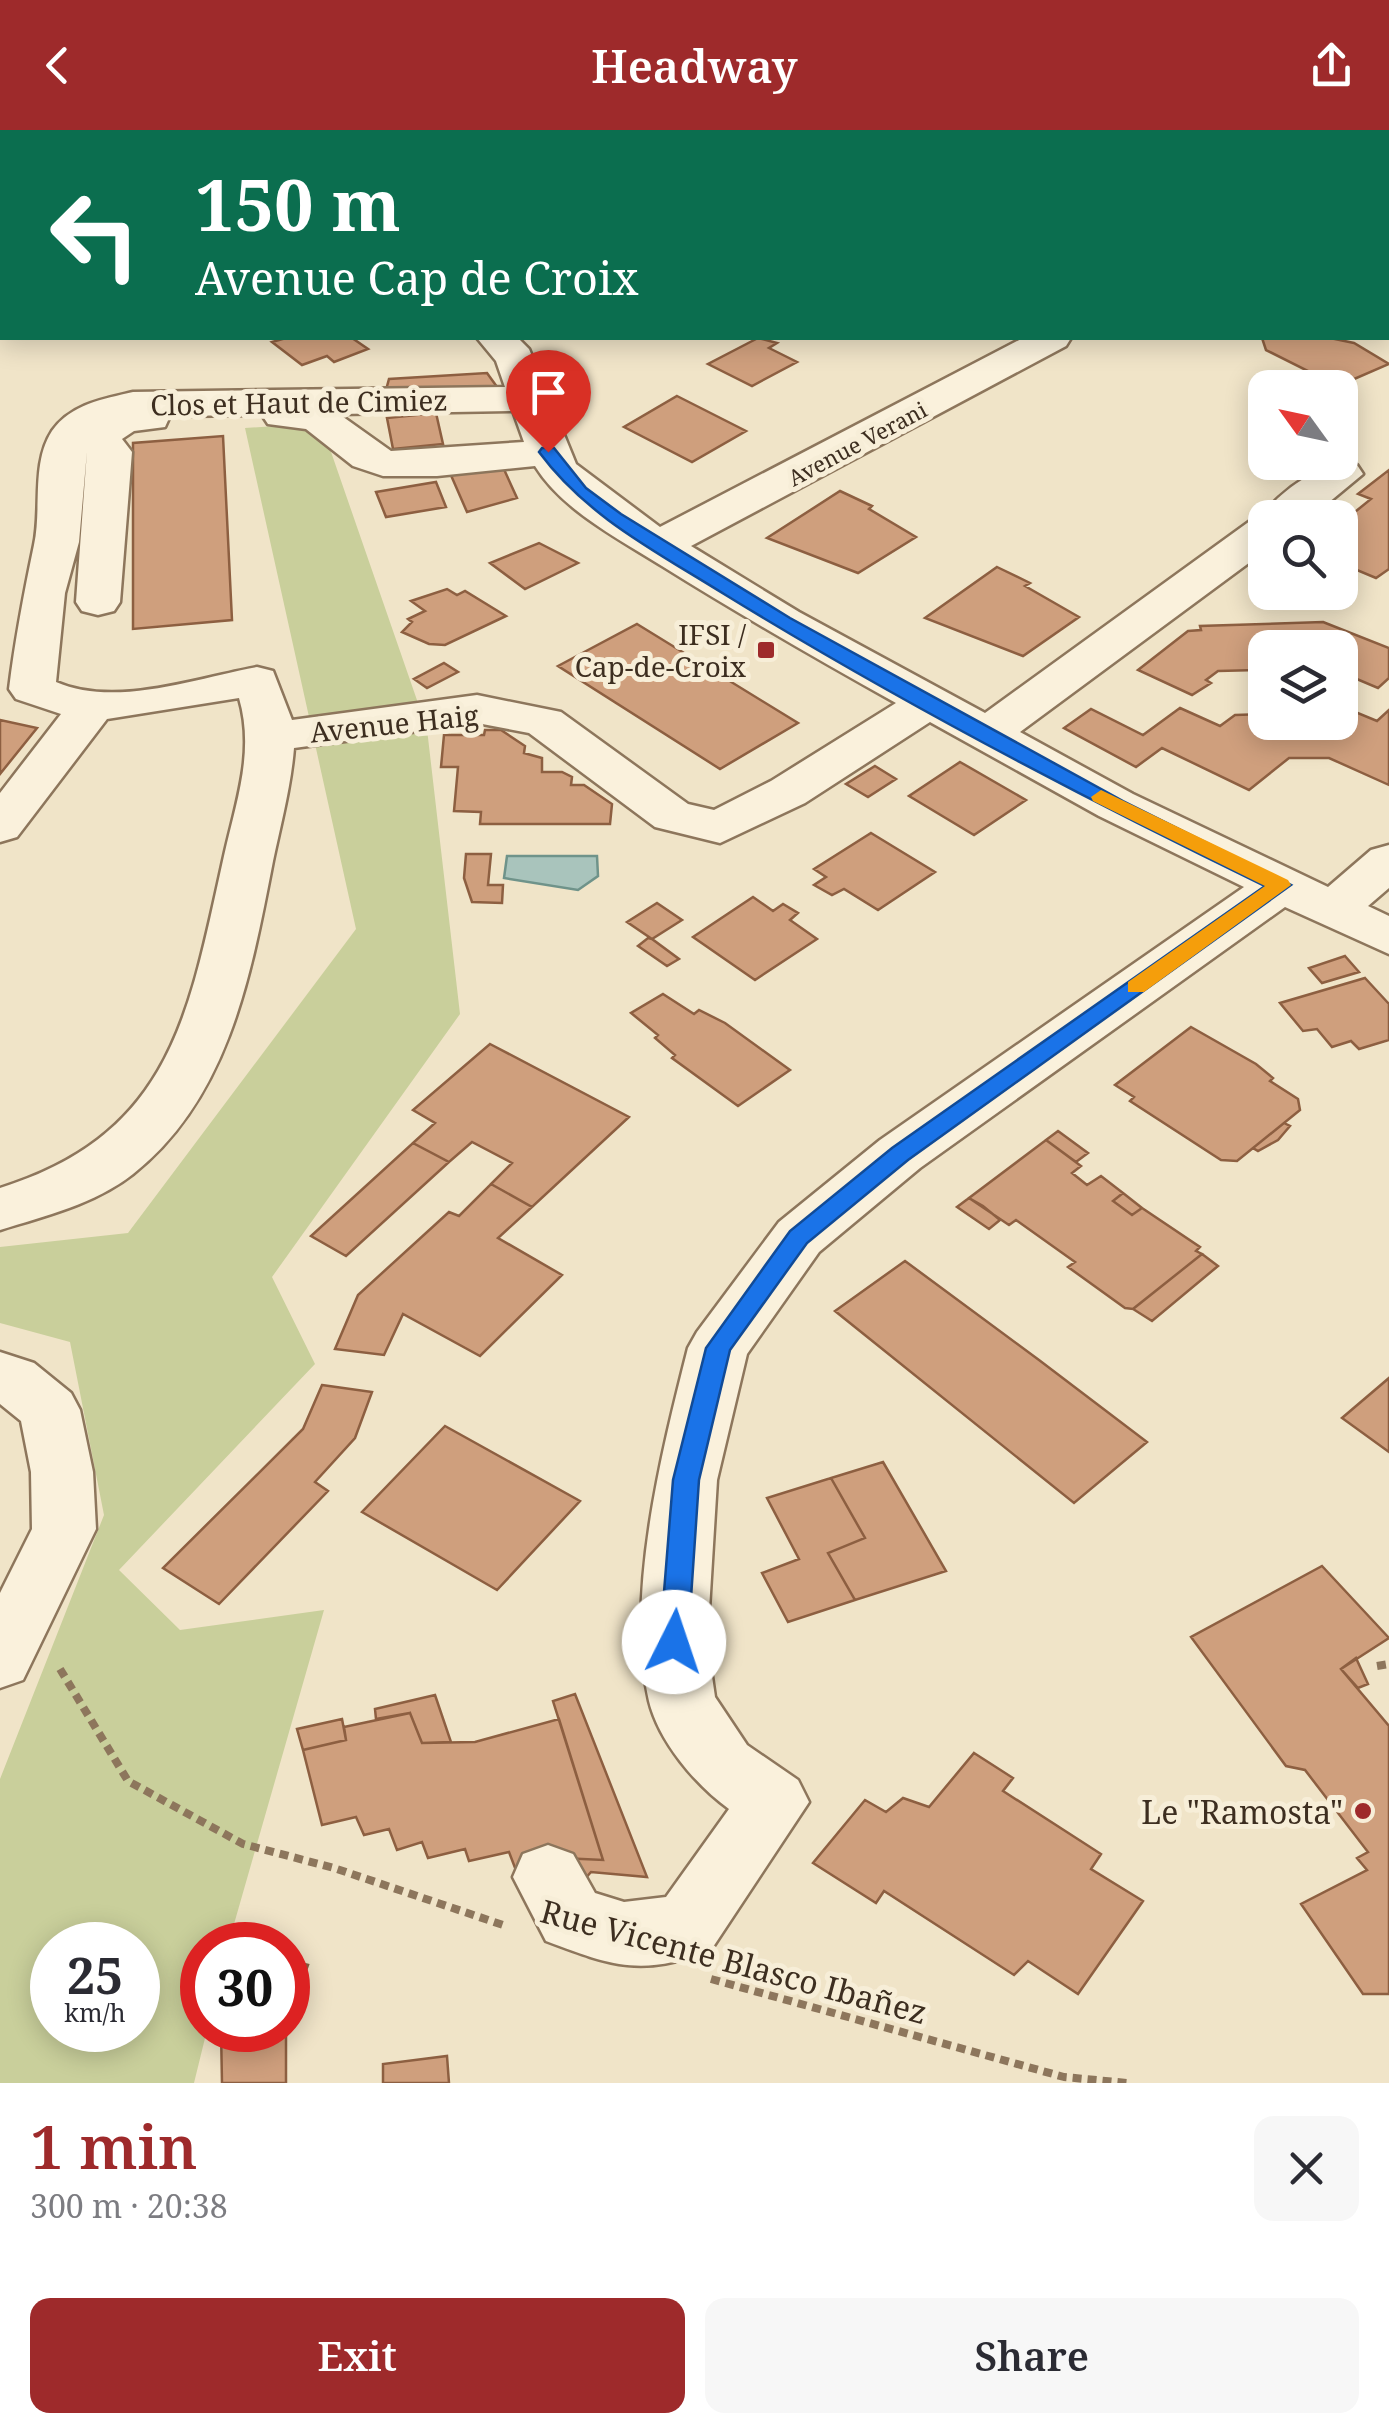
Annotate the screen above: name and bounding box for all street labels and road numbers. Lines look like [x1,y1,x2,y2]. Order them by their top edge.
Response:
street label: Clos et Haut de Cimiez [150,380,448,424]
street label: Avenue Verani [782,394,932,492]
street label: Avenue Haig [308,695,480,751]
street label: Rue Vicente Blasco Ibañez [536,1889,932,2033]

